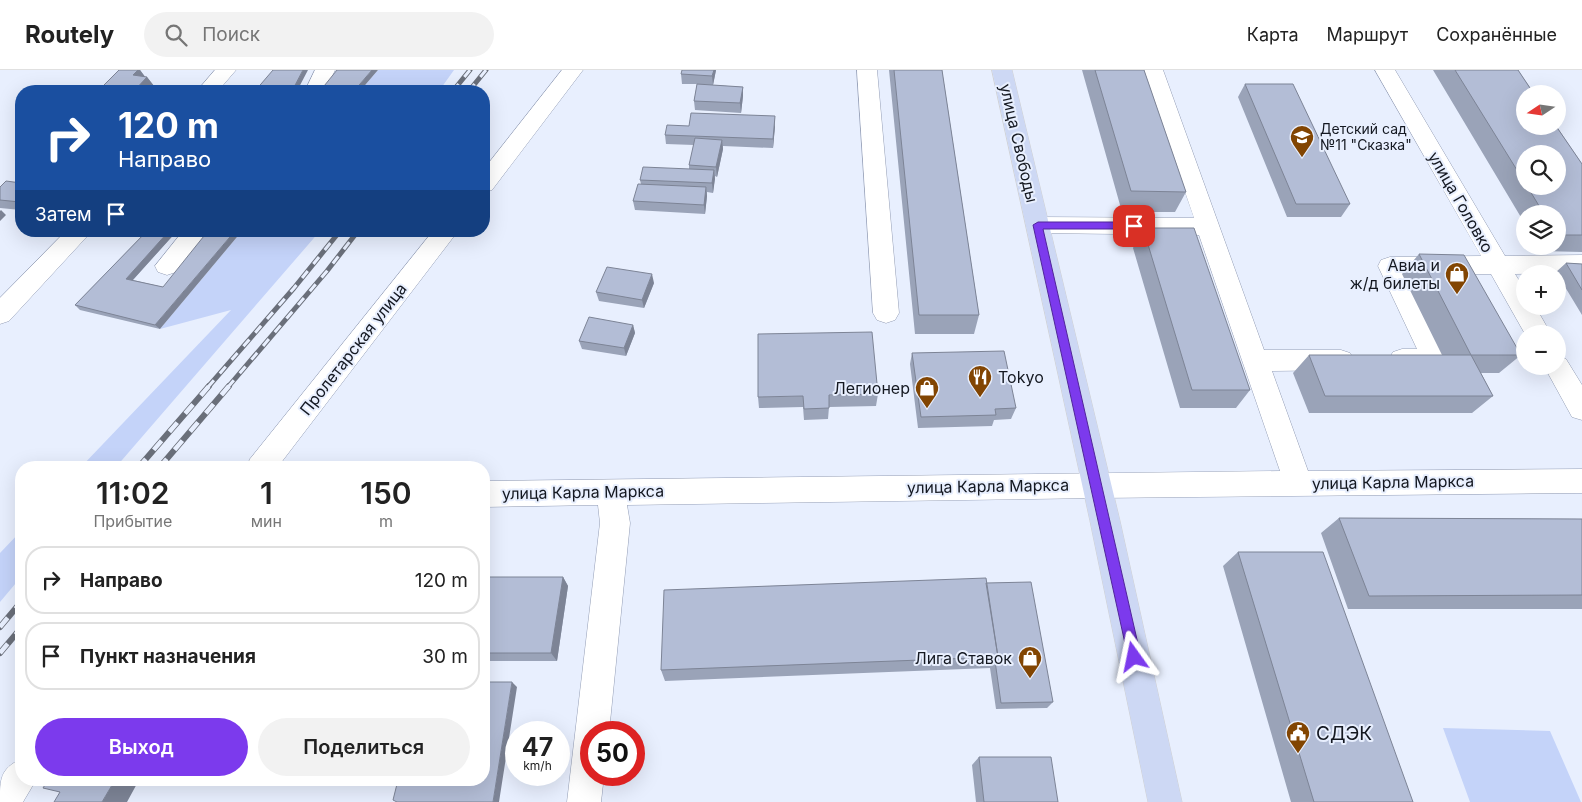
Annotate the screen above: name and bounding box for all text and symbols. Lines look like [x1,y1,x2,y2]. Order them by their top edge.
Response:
search box [144,12,494,57]
text: Routely [25,20,114,49]
icon: search [162,21,190,49]
text: Поиск [202,23,260,46]
text: Карта [1247,24,1299,45]
text: Маршрут [1327,24,1408,45]
text: Сохранённые [1436,24,1557,45]
street label: улица Свободы [996,82,1042,204]
north arrow [1516,85,1566,135]
map controls [1516,85,1566,375]
text: 120 m [118,104,219,146]
icon: right [35,105,100,170]
place label: Детский сад №11 "Сказка" [1320,120,1412,153]
school or university icon: Детский сад №11 "Сказка" [1289,124,1315,158]
button: search [1516,145,1566,195]
text: Направо [118,146,211,172]
street label: улица Головко [1424,148,1498,256]
icon: arrive [102,200,130,228]
text: Затем [35,203,92,226]
pin [1113,205,1155,247]
button: layers [1516,205,1566,255]
icon: arrive [1120,212,1148,240]
place label: Авиа и ж/д билеты [1350,255,1440,293]
shop icon: Авиа и ж/д билеты [1444,261,1470,295]
button: + [1516,265,1566,315]
street label: Пролетарская улица [295,279,411,419]
button: − [1516,325,1566,375]
restaurant icon: Tokyo [967,364,993,398]
place label: Tokyo [998,367,1044,387]
shop icon: Легионер [914,375,940,409]
place label: Легионер [834,378,910,398]
street label: улица Карла Маркса [1312,471,1474,493]
text: 11:02 [96,475,170,511]
text: 1 [260,475,273,511]
text: 150 [360,475,412,511]
street label: улица Карла Маркса [907,475,1069,497]
street label: улица Карла Маркса [502,481,664,503]
text: Прибытие [93,511,172,531]
text: мин [251,511,282,531]
text: m [379,511,393,531]
icon: right [37,566,65,594]
text: Направо [80,569,163,592]
text: 120 m [415,569,468,592]
position arrow [1107,630,1159,682]
icon: arrive [37,642,65,670]
text: Пункт назначения [80,645,256,668]
text: 30 m [422,645,468,668]
shop icon: Лига Ставок [1017,645,1043,679]
place label: Лига Ставок [915,648,1012,668]
button: Выход [35,718,248,776]
button: Поделиться [258,718,470,776]
public building icon: СДЭК [1285,720,1311,754]
speed limit sign: 50 [580,721,645,786]
place label: СДЭК [1316,722,1372,745]
text: 47 [522,732,553,762]
text: km/h [523,758,552,773]

